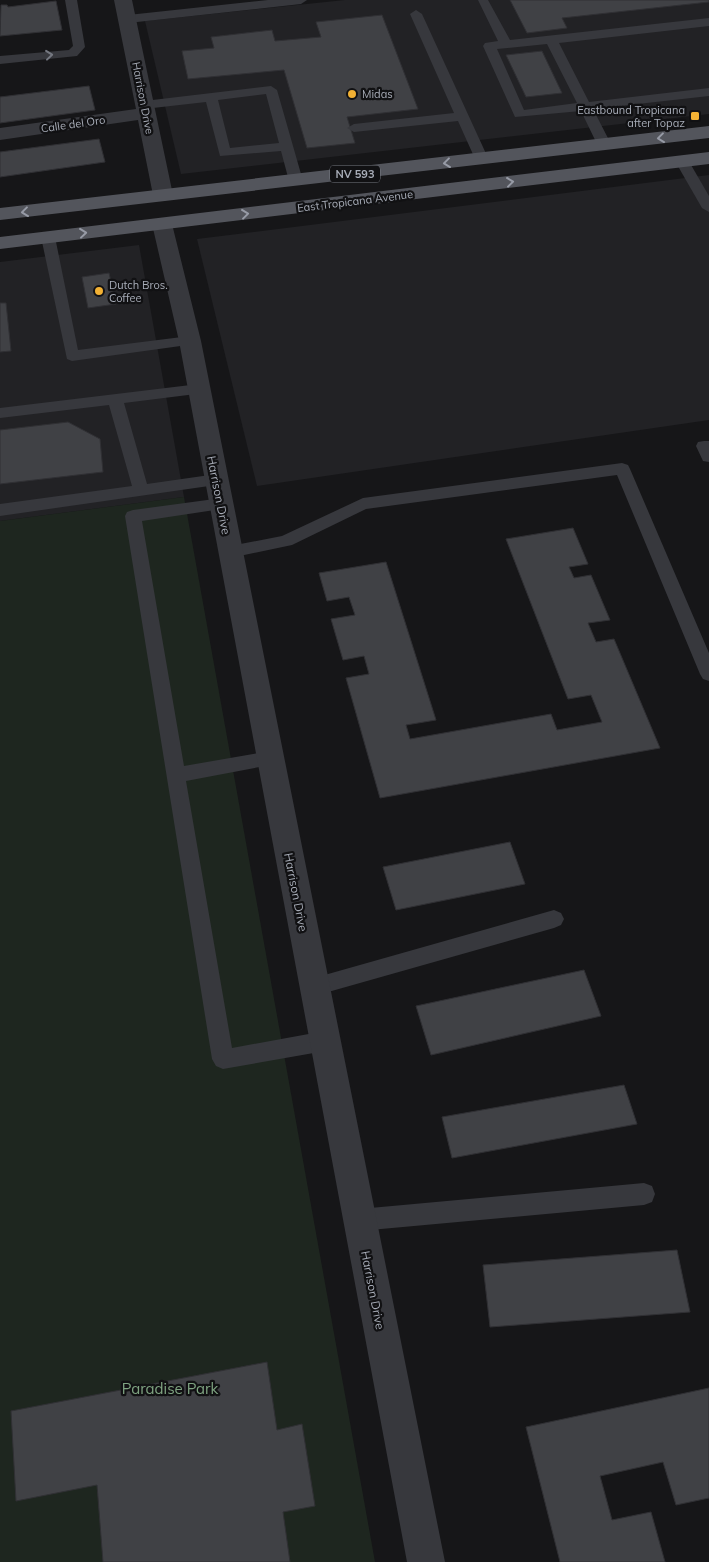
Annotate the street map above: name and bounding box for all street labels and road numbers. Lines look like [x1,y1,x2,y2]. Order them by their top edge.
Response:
street label: Harrison Drive [129,61,157,135]
street label: Calle del Oro [40,113,106,135]
road number: NV 593 [330,165,380,182]
street label: East Tropicana Avenue [296,187,414,215]
street label: Harrison Drive [204,454,234,536]
street label: Harrison Drive [281,851,311,933]
street label: Harrison Drive [358,1249,388,1331]

